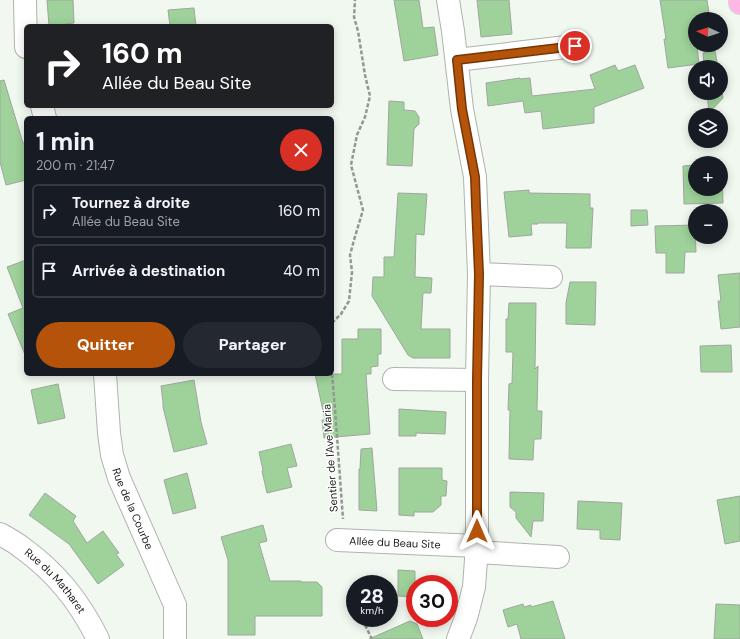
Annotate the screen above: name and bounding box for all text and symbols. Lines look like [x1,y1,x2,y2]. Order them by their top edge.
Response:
north arrow [688,12,728,52]
map controls [688,12,728,244]
pin [558,29,592,63]
text: 160 m [102,35,183,72]
icon: arrive [564,35,586,57]
icon: right [36,40,88,92]
button: sound [688,60,728,100]
text: Allée du Beau Site [102,71,251,95]
button: layers [688,108,728,148]
text: 1 min [36,126,95,157]
button: close [280,129,322,171]
button: + [688,156,728,196]
text: 200 m · 21:47 [36,157,115,174]
text: Tournez à droite [72,193,190,213]
icon: right [38,200,60,222]
text: 160 m [278,201,320,221]
button: − [688,204,728,244]
text: Allée du Beau Site [72,213,180,230]
icon: arrive [38,260,60,282]
text: Arrivée à destination [72,261,225,281]
text: 40 m [283,261,320,281]
button: Quitter [36,322,175,368]
button: Partager [183,322,322,368]
street label: Sentier de l'Ave Maria [319,404,341,512]
street label: Rue de la Courbe [109,466,157,552]
position arrow [456,510,498,552]
street label: Allée du Beau Site [349,534,441,551]
street label: Rue du Matharet [22,545,89,616]
speed limit sign: 30 [406,575,458,627]
text: 28 [360,583,384,609]
text: km/h [360,604,384,617]

